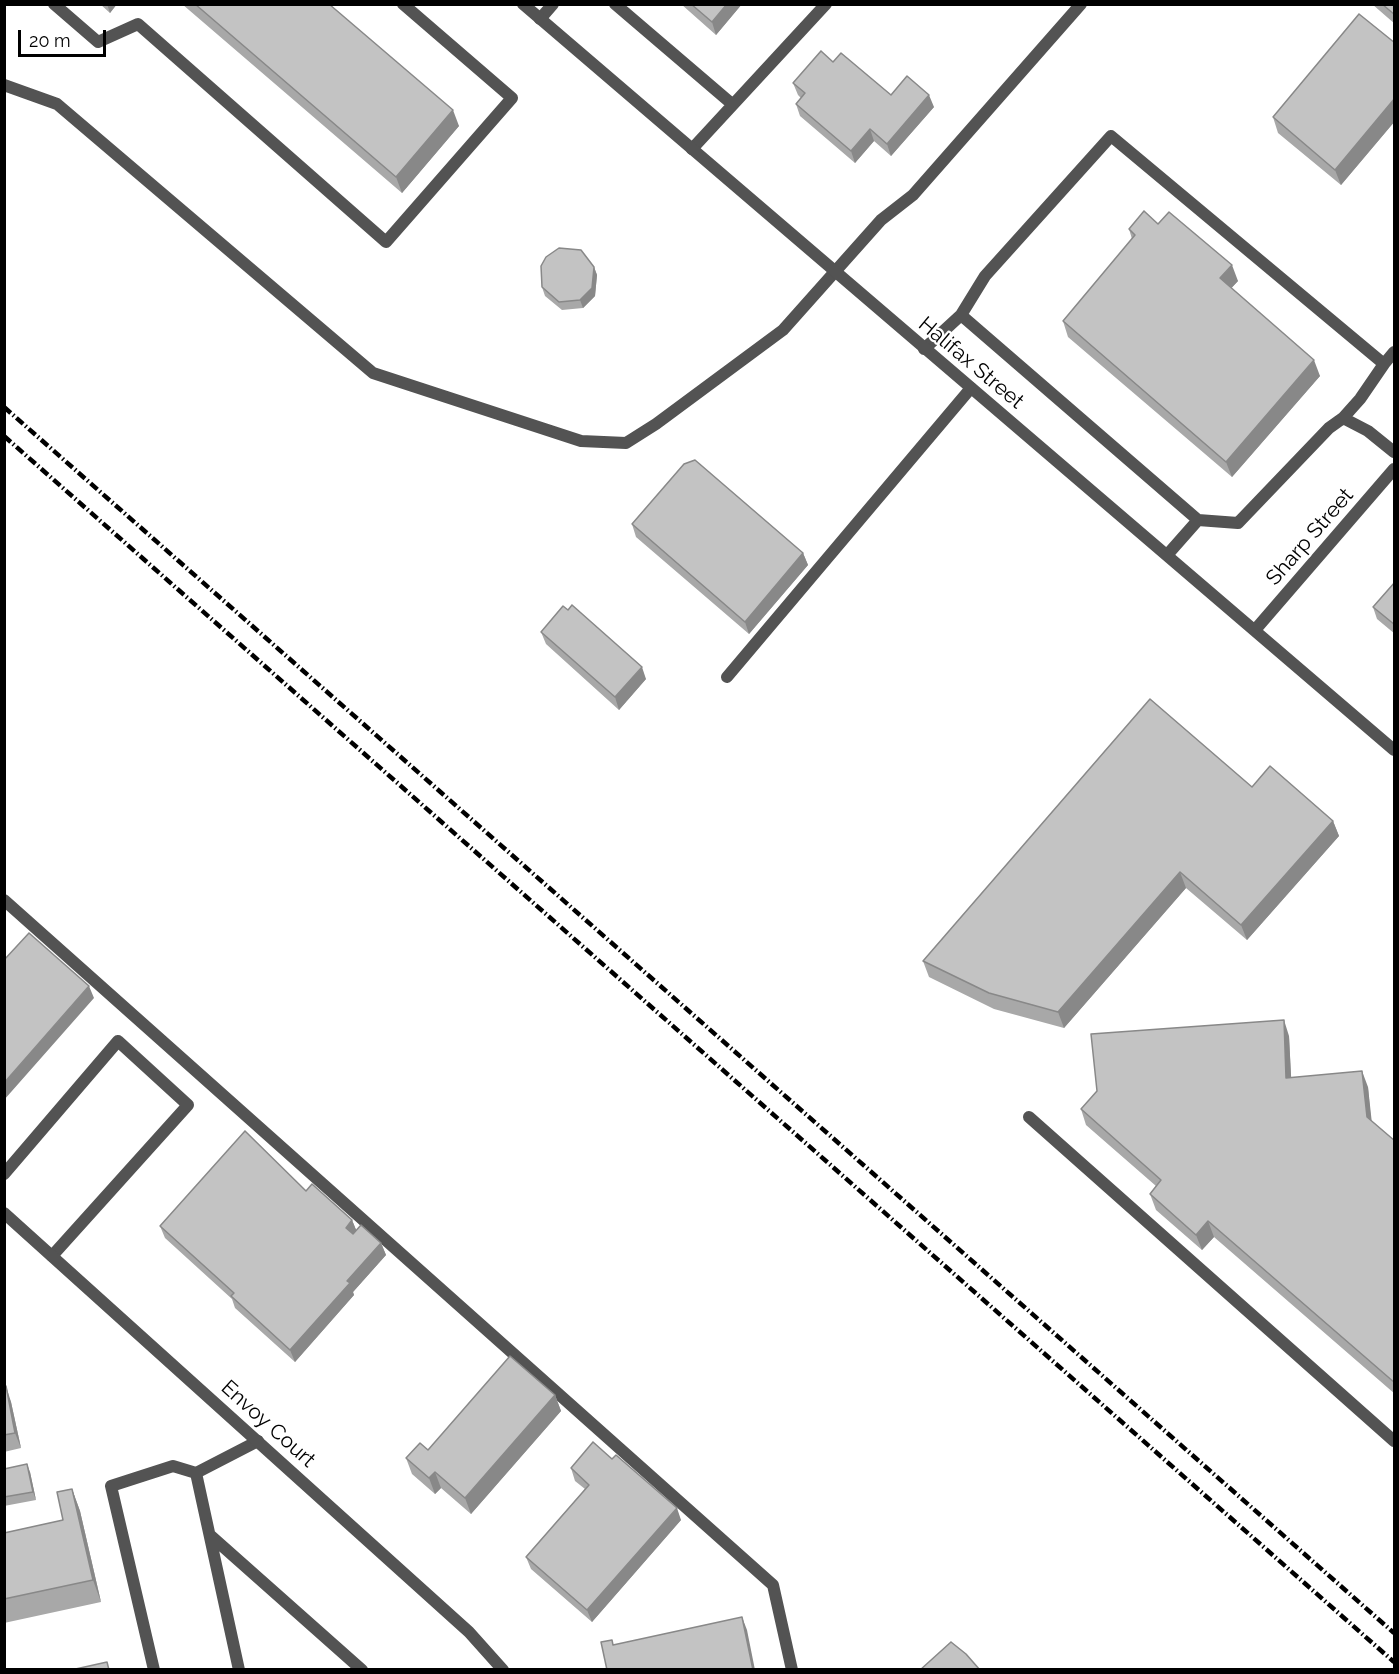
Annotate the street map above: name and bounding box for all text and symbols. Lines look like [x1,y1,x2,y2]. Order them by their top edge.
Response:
scale bar [21,18,110,56]
text: 20 m [29,30,71,51]
street label: Halifax Street [913,312,1029,414]
street label: Sharp Street [1261,483,1359,591]
street label: Envoy Court [216,1375,320,1473]

